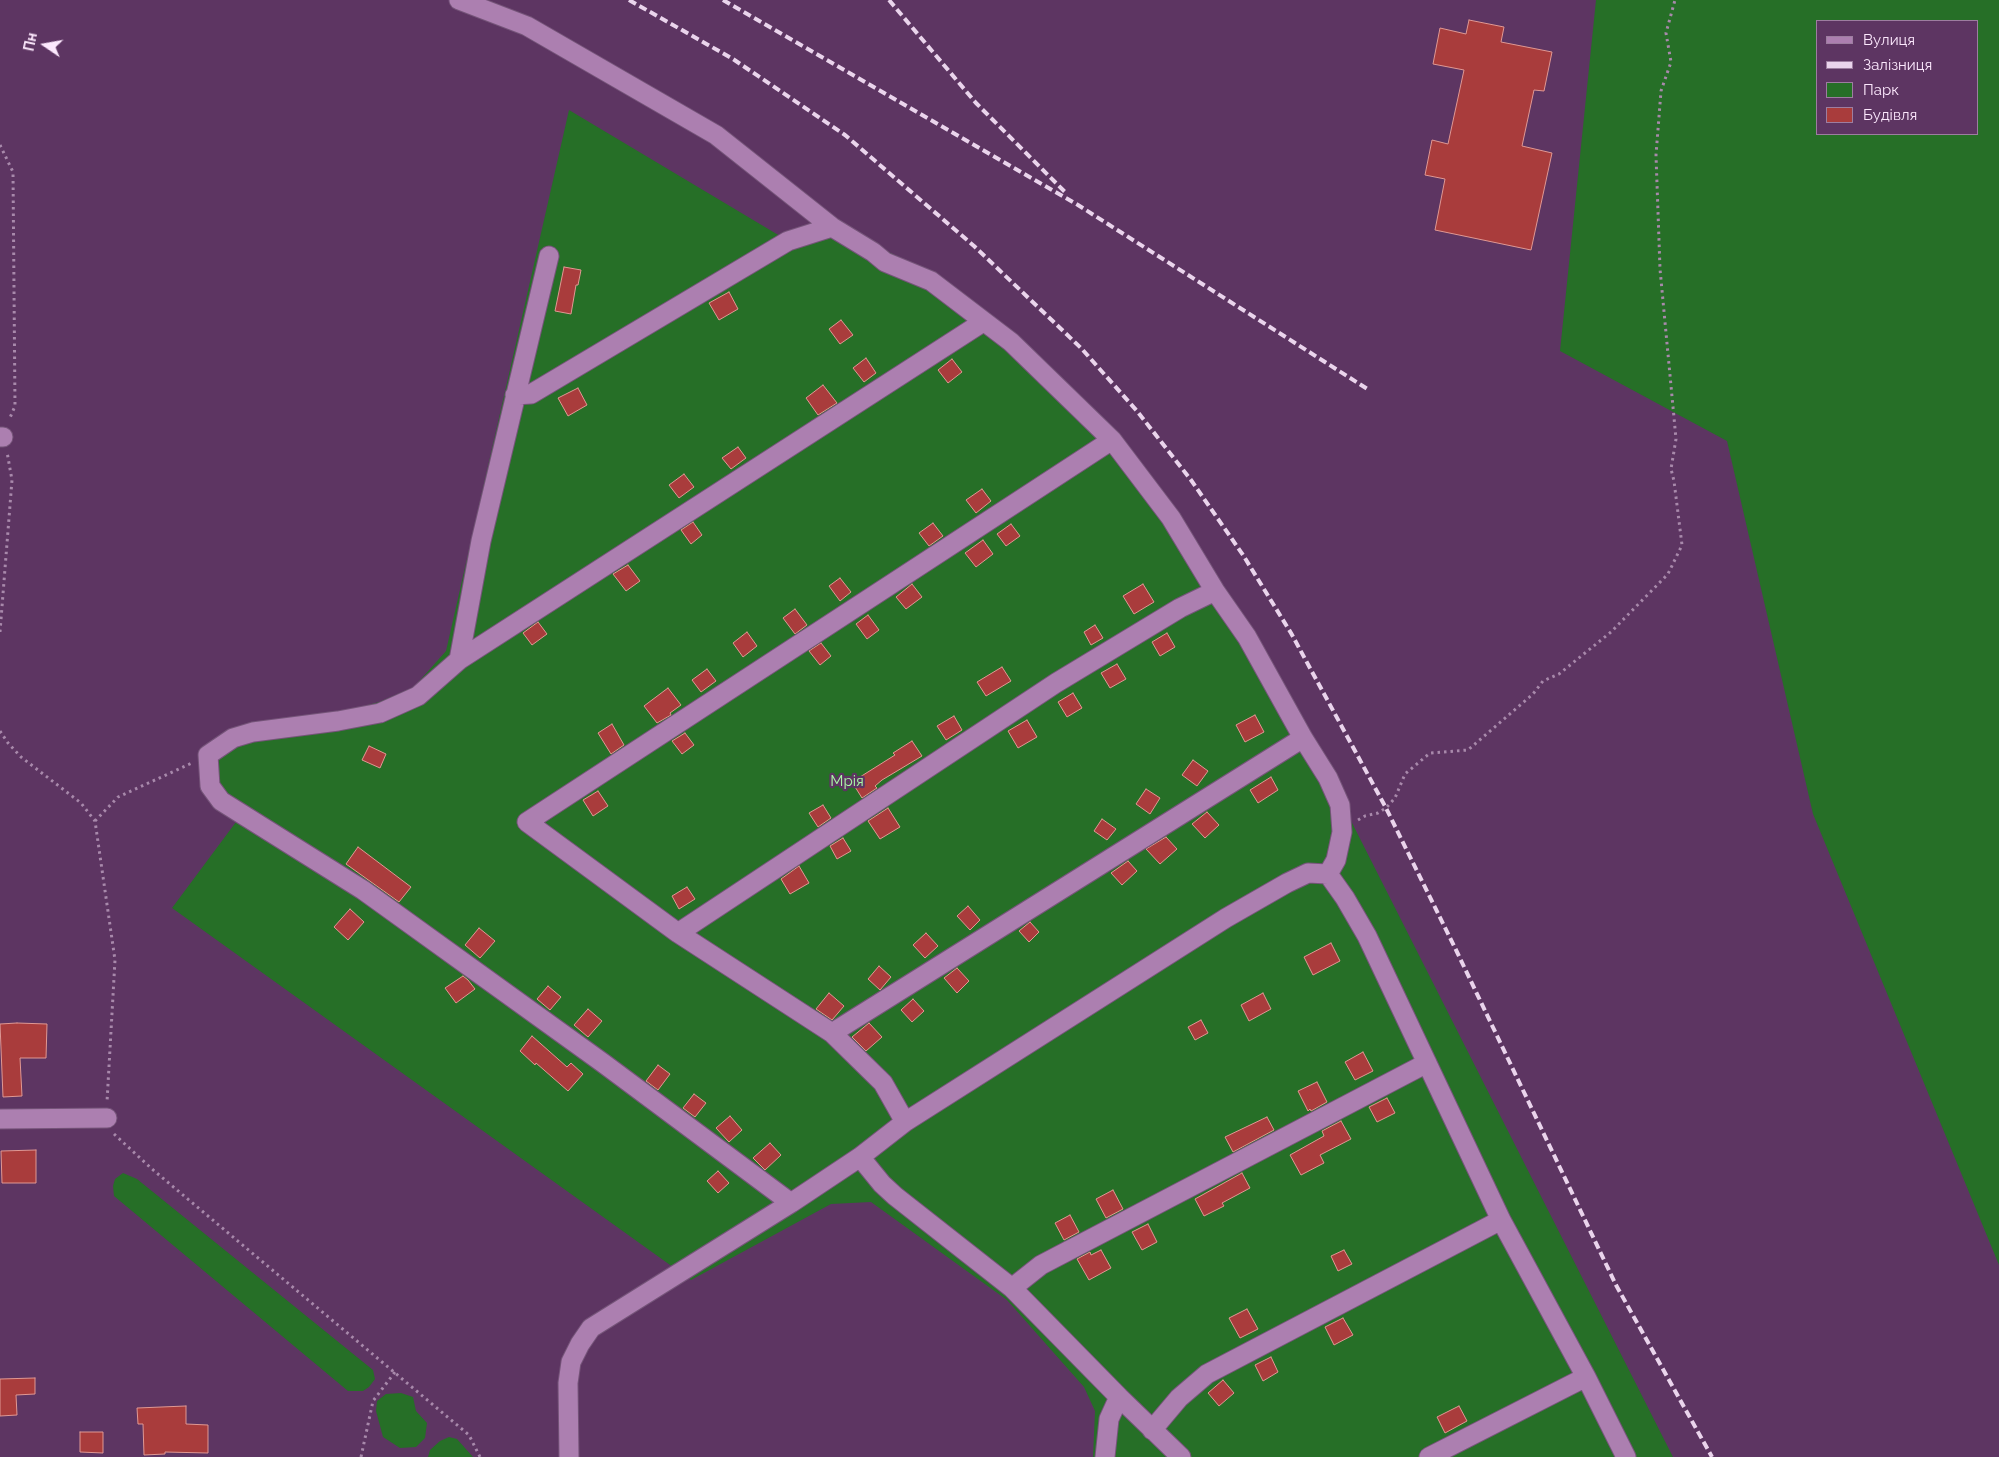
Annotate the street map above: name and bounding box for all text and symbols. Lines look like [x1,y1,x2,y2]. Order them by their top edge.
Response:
north arrow [20,20,70,70]
legend [1816,20,1979,135]
text: Пн [21,31,40,53]
text: Вулиця [1863,31,1915,49]
text: Залізниця [1863,56,1932,74]
text: Парк [1863,81,1899,99]
text: Будівля [1863,106,1917,124]
park label: Мрія [830,772,864,790]

